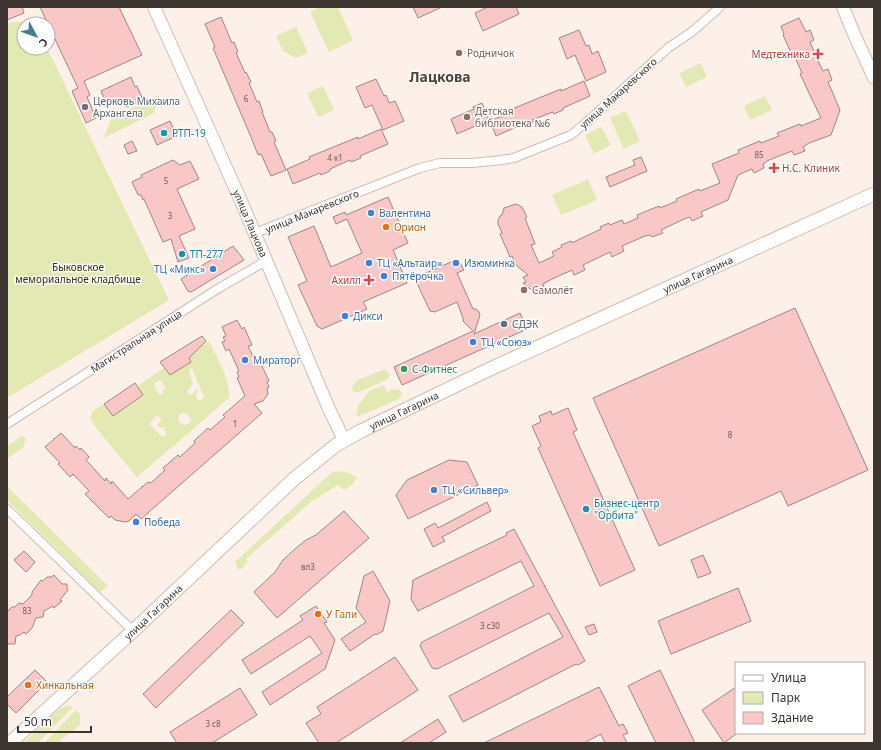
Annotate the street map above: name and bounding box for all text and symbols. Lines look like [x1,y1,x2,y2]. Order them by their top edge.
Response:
north arrow [16,16,56,56]
text: С [36,35,52,50]
place label: Родничок [467,46,515,60]
place label: Медтехника [752,47,810,61]
marker: Родничок [454,48,464,58]
marker: Медтехника [813,49,823,59]
street label: улица Макаревского [576,54,660,132]
district label: Лацкова [409,67,471,86]
house number: 6 [244,93,249,104]
place label: Церковь Михаила Архангела [93,94,180,120]
marker: Церковь Михаила Архангела [80,102,90,112]
place label: Детская библиотека №6 [475,104,551,130]
marker: Детская библиотека №6 [462,112,472,122]
place label: РТП-19 [172,126,206,140]
marker: РТП-19 [159,128,169,138]
house number: 85 [754,149,764,160]
house number: 4 к1 [327,152,343,163]
place label: Н.С. Клиник [782,161,840,175]
marker: Н.С. Клиник [769,163,779,173]
house number: 5 [164,175,169,186]
street label: улица Макаревского [263,186,361,236]
street label: улица Лацкова [230,188,271,259]
place label: Валентина [379,206,431,220]
marker: Валентина [366,208,376,218]
house number: 3 [168,210,173,221]
place label: Орион [394,220,426,234]
marker: Орион [381,222,391,232]
place label: ТП-277 [190,247,224,261]
marker: ТП-277 [177,249,187,259]
street label: улица Гагарина [661,252,735,296]
place label: ТЦ «Альтаир» [377,256,442,270]
place label: Изюминка [464,256,515,270]
marker: ТЦ «Альтаир» [364,258,374,268]
marker: Изюминка [451,258,461,268]
park label: Быковское мемориальное кладбище [15,260,141,286]
place label: ТЦ «Микс» [154,262,205,276]
marker: ТЦ «Микс» [208,264,218,274]
place label: Пятёрочка [392,269,444,283]
marker: Пятёрочка [379,271,389,281]
place label: Ахилл [332,273,361,287]
marker: Ахилл [364,275,374,285]
place label: Самолёт [532,283,574,297]
marker: Самолёт [519,285,529,295]
street label: Магистральная улица [88,306,184,376]
place label: Дикси [353,309,383,323]
marker: Дикси [340,311,350,321]
place label: СДЭК [512,317,539,331]
marker: СДЭК [499,319,509,329]
place label: ТЦ «Союз» [481,335,532,349]
marker: ТЦ «Союз» [468,337,478,347]
place label: Мираторг [253,353,301,367]
marker: Мираторг [240,355,250,365]
place label: С-Фитнес [412,362,457,376]
marker: С-Фитнес [399,364,409,374]
street label: улица Гагарина [367,388,441,433]
house number: 1 [233,418,237,429]
house number: 8 [728,429,733,440]
place label: ТЦ «Сильвер» [442,483,509,497]
marker: ТЦ «Сильвер» [429,485,439,495]
place label: Бизнес-центр "Орбита" [594,496,660,522]
marker: Бизнес-центр "Орбита" [581,504,591,514]
place label: Победа [144,515,180,529]
marker: Победа [131,517,141,527]
house number: вл3 [301,561,315,572]
street label: улица Гагарина [121,581,185,643]
house number: 83 [22,605,32,616]
place label: У Гали [326,607,357,621]
marker: У Гали [313,609,323,619]
house number: 3 с30 [480,620,500,631]
legend [735,662,865,734]
text: Улица [771,669,806,686]
place label: Хинкальная [36,678,94,692]
marker: Хинкальная [23,680,33,690]
text: Парк [771,689,801,706]
scale bar [18,708,91,734]
text: Здание [771,709,814,726]
text: 50 m [24,713,52,730]
house number: 3 с8 [205,718,221,729]

